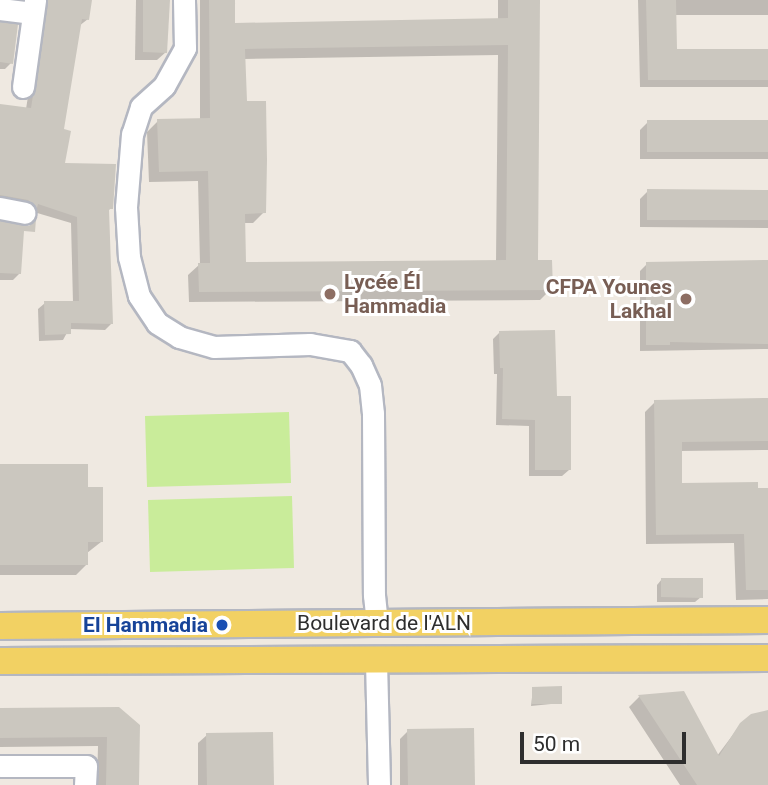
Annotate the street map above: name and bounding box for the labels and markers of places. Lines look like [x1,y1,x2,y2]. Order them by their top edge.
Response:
place label: Lycée Él Hammadia [344,269,446,319]
place label: CFPA Younes Lakhal [546,274,672,324]
marker: Lycée Él Hammadia [322,286,338,302]
marker: CFPA Younes Lakhal [678,291,694,307]
place label: El Hammadia [83,612,208,638]
marker: El Hammadia [214,617,230,633]

